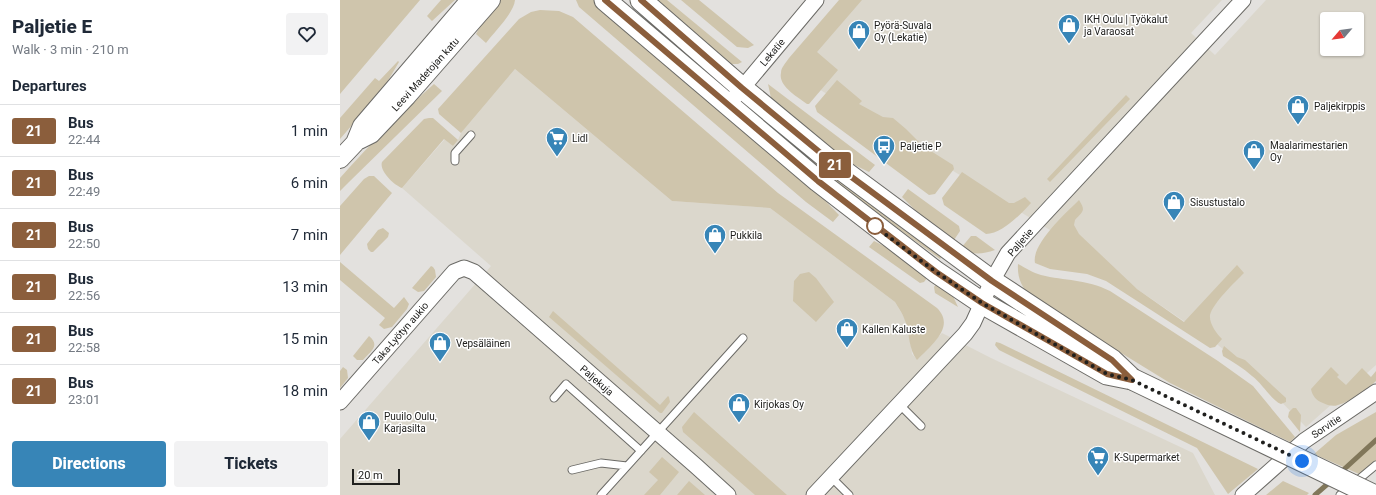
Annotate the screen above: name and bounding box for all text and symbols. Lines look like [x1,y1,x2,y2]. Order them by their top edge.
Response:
shop icon: IKH Oulu | Työkalut ja Varaosat [1056,12,1082,45]
north arrow [1320,12,1364,56]
map controls [1320,12,1364,56]
button: heart [286,13,328,55]
place label: IKH Oulu | Työkalut ja Varaosat [1083,14,1168,37]
text: Paljetie E [12,15,92,38]
shop icon: Pyörä-Suvala Oy (Lekatie) [846,18,872,51]
place label: Pyörä-Suvala Oy (Lekatie) [874,20,932,44]
street label: Leevi Madetojan katu [390,35,461,113]
street label: Lekatie [758,36,787,68]
text: Walk · 3 min · 210 m [12,42,129,57]
text: Departures [12,77,87,95]
shop icon: Paljekirppis [1285,93,1311,126]
place label: Paljekirppis [1314,101,1366,112]
text: Bus [68,114,94,132]
text: 1 min [291,122,328,140]
text: 21 [26,123,42,139]
supermarket icon: Lidl [544,125,570,158]
text: 22:44 [68,132,100,147]
place label: Lidl [572,133,588,144]
bus stop icon: Paljetie P [871,133,897,166]
shop icon: Maalarimestarien Oy [1241,138,1267,171]
place label: Maalarimestarien Oy [1270,140,1348,163]
place label: Paljetie P [900,141,942,152]
line badge: 21 [817,152,853,178]
text: 21 [827,157,843,173]
text: Bus [68,166,94,184]
text: 6 min [291,174,328,192]
text: 21 [26,175,42,191]
text: 22:49 [68,184,100,199]
shop icon: Sisustustalo [1161,189,1187,222]
place label: Sisustustalo [1190,197,1245,208]
unlabelled marker [866,217,884,235]
text: Bus [68,218,94,236]
shop icon: Pukkila [702,222,728,255]
text: 7 min [291,226,328,244]
street label: Paljetie [1005,226,1035,258]
text: 21 [26,227,42,243]
place label: Pukkila [730,230,762,241]
text: 22:50 [68,236,100,251]
text: Bus [68,270,94,288]
text: 13 min [282,278,328,296]
text: 21 [26,279,42,295]
text: 22:56 [68,288,100,303]
street label: Taka-Lyötyn aukio [370,300,431,367]
shop icon: Kallen Kaluste [834,316,860,349]
text: Bus [68,322,94,340]
place label: Kallen Kaluste [862,324,925,335]
text: 15 min [282,330,328,348]
shop icon: Vepsäläinen [427,330,453,363]
text: 21 [26,331,42,347]
place label: Vepsäläinen [456,338,510,349]
text: 22:58 [68,340,100,355]
street label: Paljekuja [578,363,615,398]
text: Bus [68,374,94,392]
text: 18 min [282,382,328,400]
text: 21 [26,383,42,399]
shop icon: Kirjokas Oy [726,391,752,424]
text: 23:01 [68,392,100,407]
place label: Kirjokas Oy [754,399,804,410]
shop icon: Puuilo Oulu, Karjasilta [356,409,382,442]
place label: Puuilo Oulu, Karjasilta [384,411,437,434]
street label: Sorvitie [1309,413,1343,440]
button: Directions [12,441,166,487]
button: Tickets [174,441,328,487]
supermarket icon: K-Supermarket [1085,444,1111,477]
your location [1292,451,1312,471]
place label: K-Supermarket [1114,452,1180,463]
scale bar [352,467,400,486]
text: 20 m [358,469,383,482]

